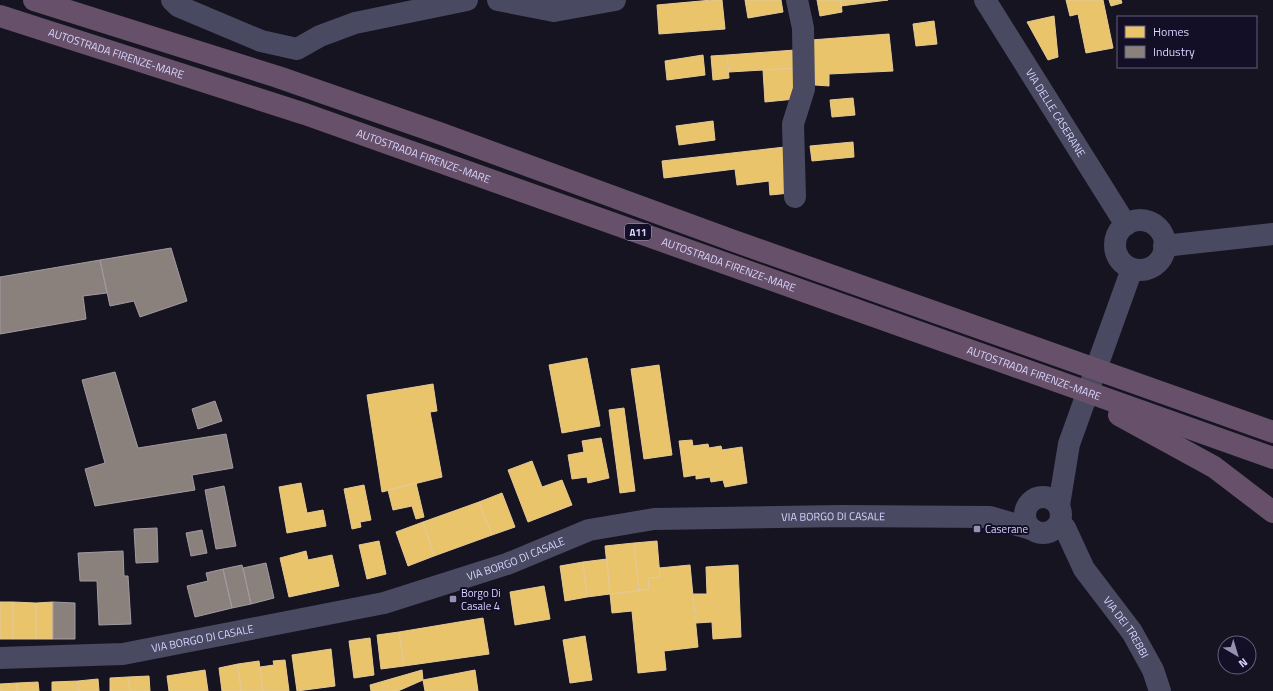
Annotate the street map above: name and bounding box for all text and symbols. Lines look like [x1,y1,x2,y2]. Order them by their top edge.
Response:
legend [1117,16,1257,68]
text: Homes [1153,22,1189,41]
street label: AUTOSTRADA FIRENZE-MARE [46,24,186,83]
text: Industry [1153,42,1195,61]
street label: VIA DELLE CASERANE [1022,65,1089,160]
street label: AUTOSTRADA FIRENZE-MARE [354,125,493,187]
road number: A11 [625,224,651,240]
street label: AUTOSTRADA FIRENZE-MARE [659,233,798,296]
street label: AUTOSTRADA FIRENZE-MARE [965,342,1103,404]
street label: VIA BORGO DI CASALE [781,508,885,525]
place label: Caserane [985,521,1028,537]
marker: Caserane [972,524,982,534]
street label: VIA BORGO DI CASALE [465,533,567,584]
place label: Borgo Di Casale 4 [461,585,501,614]
street label: VIA DEI TREBBI [1100,593,1153,661]
marker: Borgo Di Casale 4 [448,594,458,604]
street label: VIA BORGO DI CASALE [150,621,255,656]
north arrow [1217,635,1257,675]
text: N [1235,654,1251,672]

